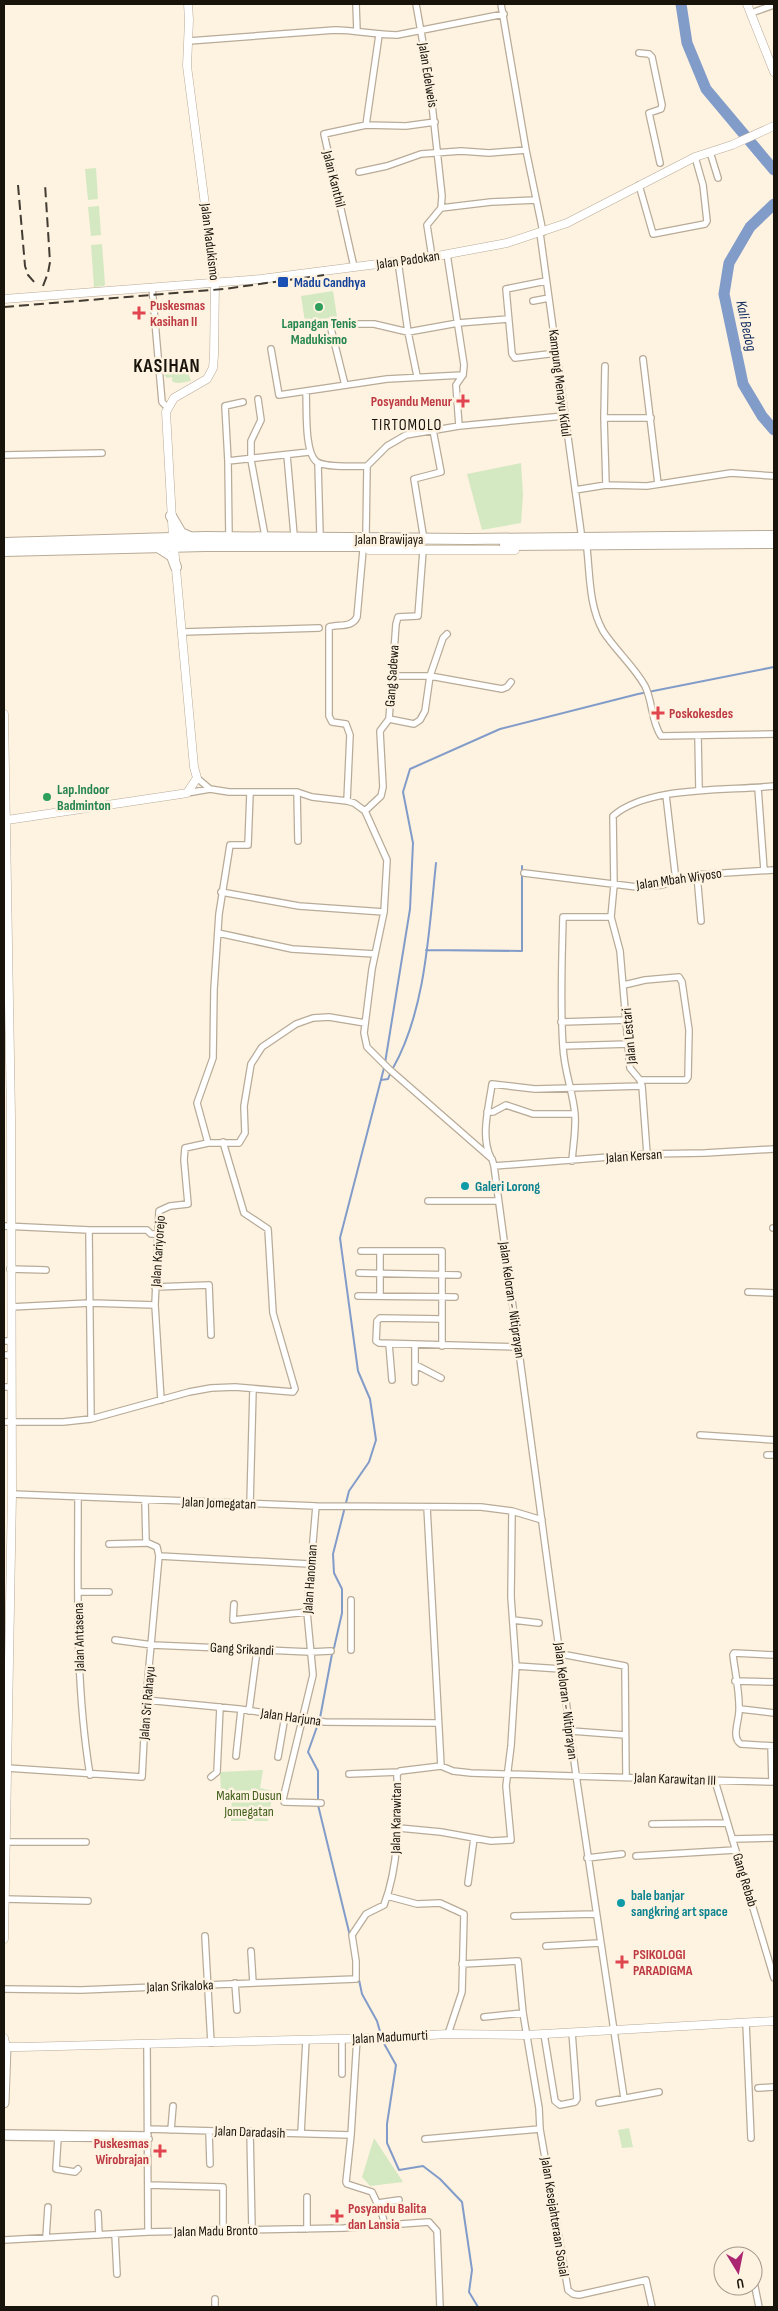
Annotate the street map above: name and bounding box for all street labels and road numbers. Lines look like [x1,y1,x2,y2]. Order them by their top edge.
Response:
street label: Jalan Edelweis [414,40,442,109]
street label: Jalan Kanthil [319,148,349,209]
street label: Jalan Madukismo [197,201,223,282]
street label: Jalan Padokan [374,247,441,273]
street label: Kampung Menayu Kidul [545,328,575,438]
street label: Jalan Brawijaya [354,531,423,548]
street label: Gang Sadewa [381,644,403,708]
street label: Jalan Mbah Wiyoso [634,865,723,894]
street label: Jalan Lestari [618,1007,640,1066]
street label: Jalan Kersan [604,1146,663,1167]
street label: Jalan Kariyorejo [147,1215,169,1288]
street label: Jalan Keloran - Nitiprayan [495,1240,529,1359]
street label: Jalan Jomegatan [181,1493,256,1513]
street label: Jalan Hanoman [299,1544,321,1615]
street label: Jalan Antasena [70,1603,88,1672]
street label: Gang Srikandi [210,1639,274,1659]
street label: Jalan Keloran - Nitiprayan [550,1641,582,1760]
street label: Jalan Sri Rahayu [135,1665,159,1741]
street label: Jalan Harjuna [259,1704,322,1730]
street label: Jalan Karawitan III [633,1769,716,1789]
street label: Jalan Karawitan [387,1782,405,1855]
street label: Gang Rebab [729,1851,761,1909]
street label: Jalan Srikaloka [145,1976,214,1996]
street label: Jalan Madumurti [351,2027,428,2048]
street label: Jalan Daradasih [213,2122,286,2142]
street label: Jalan Kesejahteraan Sosial [537,2155,573,2278]
street label: Jalan Madu Bronto [173,2222,258,2240]

